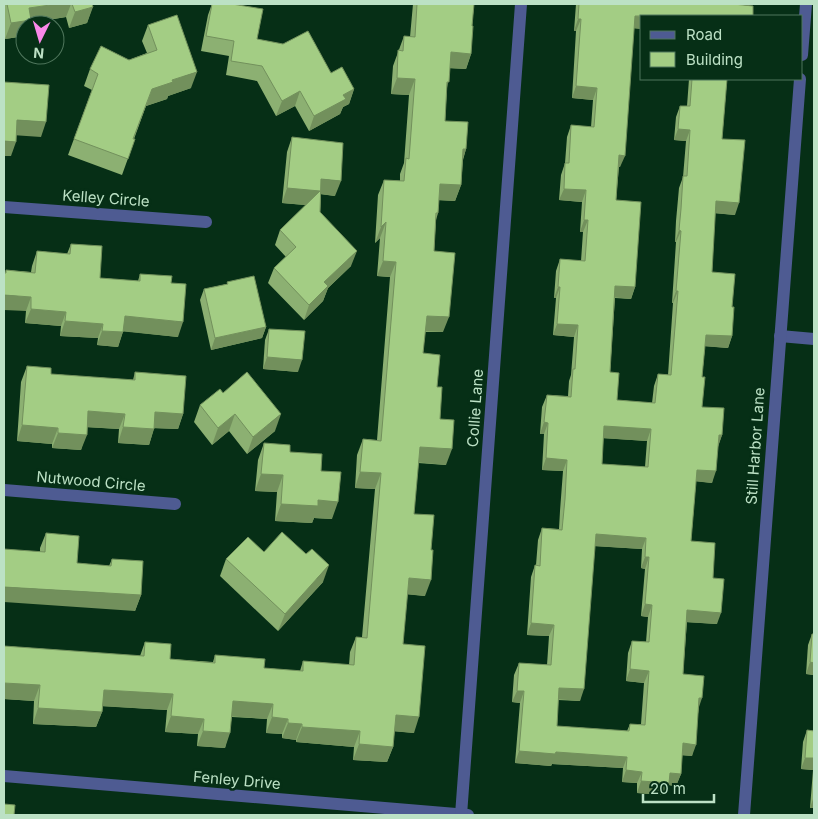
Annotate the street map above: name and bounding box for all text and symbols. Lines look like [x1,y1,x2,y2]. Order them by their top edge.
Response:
north arrow [15,15,65,65]
legend [640,15,803,80]
text: Road [686,25,722,44]
text: N [33,45,45,62]
text: Building [686,50,743,69]
street label: Kelley Circle [62,185,150,211]
street label: Collie Lane [463,368,487,448]
street label: Still Harbor Lane [741,387,769,505]
street label: Nutwood Circle [36,467,146,495]
street label: Fenley Drive [192,767,282,793]
scale bar [643,772,714,804]
text: 20 m [650,779,686,798]

